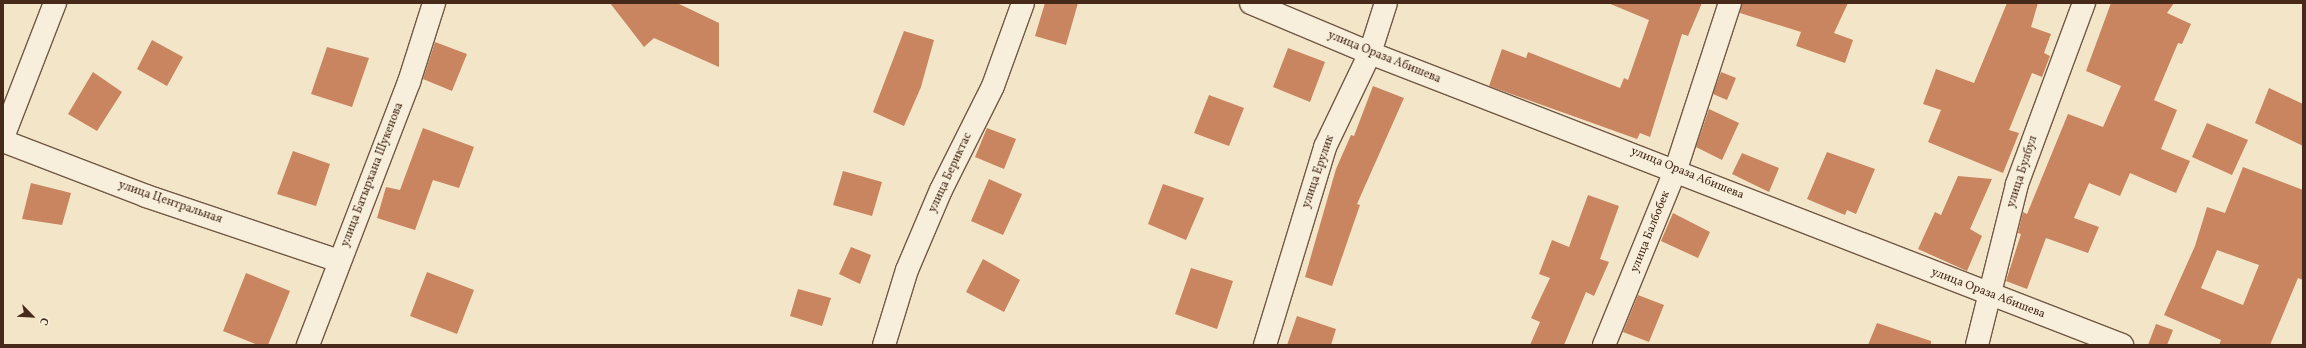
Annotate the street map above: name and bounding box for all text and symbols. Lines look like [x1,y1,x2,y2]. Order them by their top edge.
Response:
street label: улица Ораза Абишева [1325,29,1443,87]
street label: улица Батырхана Шукенова [339,101,407,249]
street label: улица Бериктас [926,131,976,215]
street label: улица Ерулик [1300,134,1338,210]
street label: улица Булбул [2005,134,2041,210]
street label: улица Ораза Абишева [1628,145,1746,203]
street label: улица Центральная [116,178,224,228]
street label: улица Балбобек [1628,189,1674,275]
street label: улица Ораза Абишева [1929,266,2047,322]
north arrow [12,296,52,336]
text: С [35,315,52,327]

